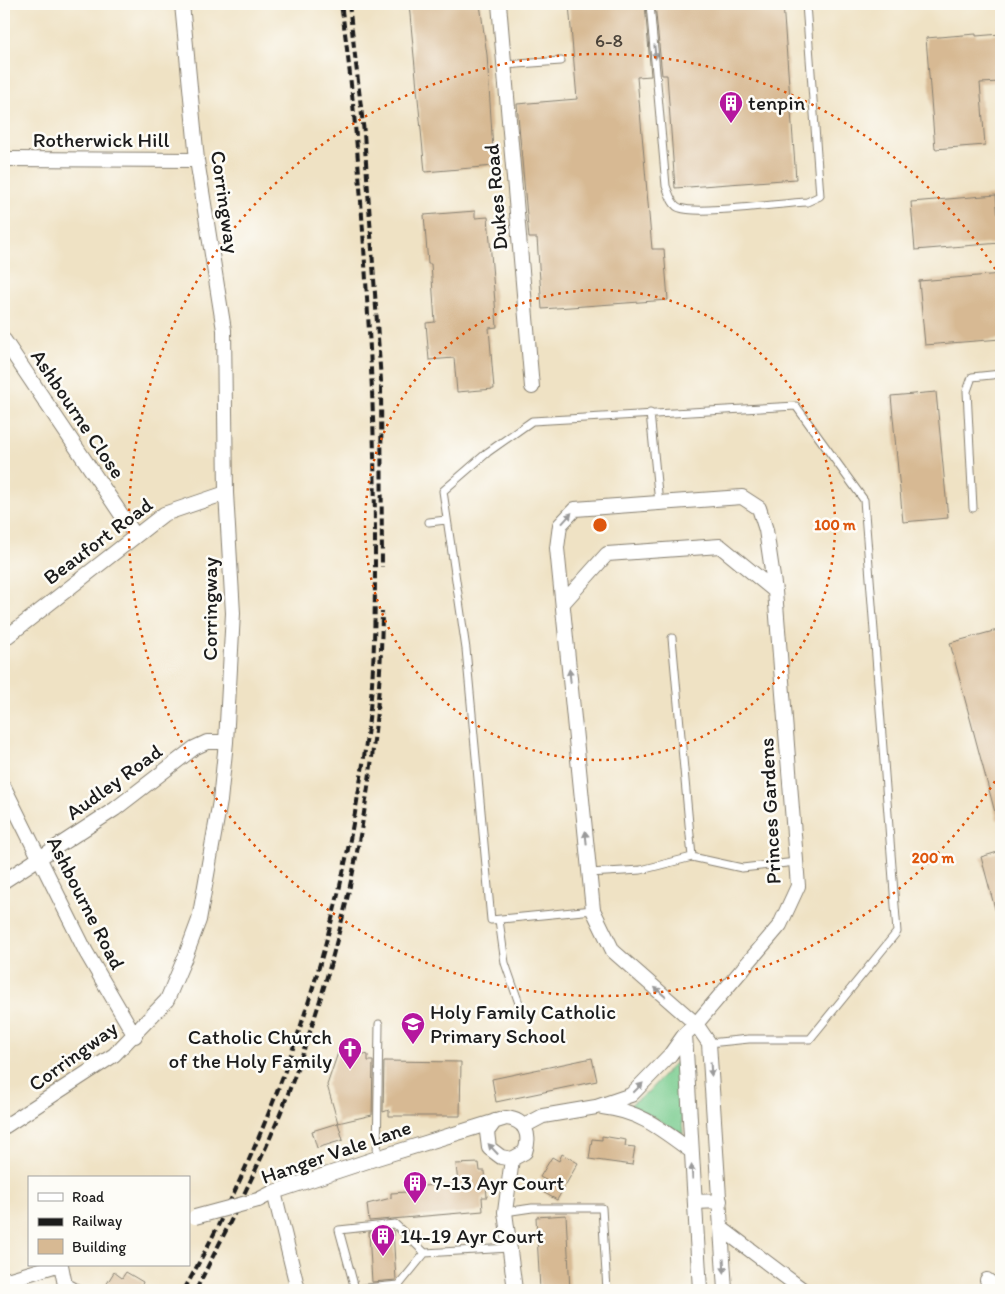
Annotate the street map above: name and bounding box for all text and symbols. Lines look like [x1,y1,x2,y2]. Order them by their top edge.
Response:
house number: 6-8 [595,29,623,52]
one-way arrow [651,45,659,61]
building icon: tenpin [718,90,744,124]
place label: tenpin [748,90,806,115]
street label: Rotherwick Hill [33,127,169,152]
street label: Dukes Road [478,142,513,251]
street label: Corringway [206,149,245,255]
street label: Ashbourne Close [26,344,131,483]
street label: Beaufort Road [38,491,158,590]
one-way arrow [561,512,573,524]
centre of rings [591,516,609,534]
text: 100 m [814,516,856,534]
street label: Corringway [197,557,222,661]
one-way arrow [566,668,574,684]
street label: Princes Gardens [753,737,786,885]
street label: Audley Road [61,738,167,825]
one-way arrow [582,830,590,846]
street label: Ashbourne Road [42,832,131,974]
text: 200 m [912,849,955,867]
one-way arrow [654,986,666,998]
place label: Holy Family Catholic Primary School [430,999,616,1048]
school or university icon: Holy Family Catholic Primary School [400,1011,426,1045]
street label: Corringway [23,1015,122,1096]
place label: Catholic Church of the Holy Family [169,1024,332,1073]
church icon: Catholic Church of the Holy Family [337,1036,363,1070]
one-way arrow [707,1061,715,1077]
one-way arrow [631,1083,643,1095]
street label: Hanger Vale Lane [257,1114,414,1189]
one-way arrow [487,1144,499,1156]
one-way arrow [688,1163,696,1179]
building icon: 7-13 Ayr Court [402,1170,428,1204]
place label: 7-13 Ayr Court [432,1170,564,1195]
legend [28,1176,190,1266]
text: Road [72,1188,105,1206]
text: Railway [72,1212,122,1230]
building icon: 14-19 Ayr Court [370,1223,396,1257]
place label: 14-19 Ayr Court [400,1223,544,1248]
text: Building [72,1238,126,1256]
one-way arrow [720,1258,728,1274]

